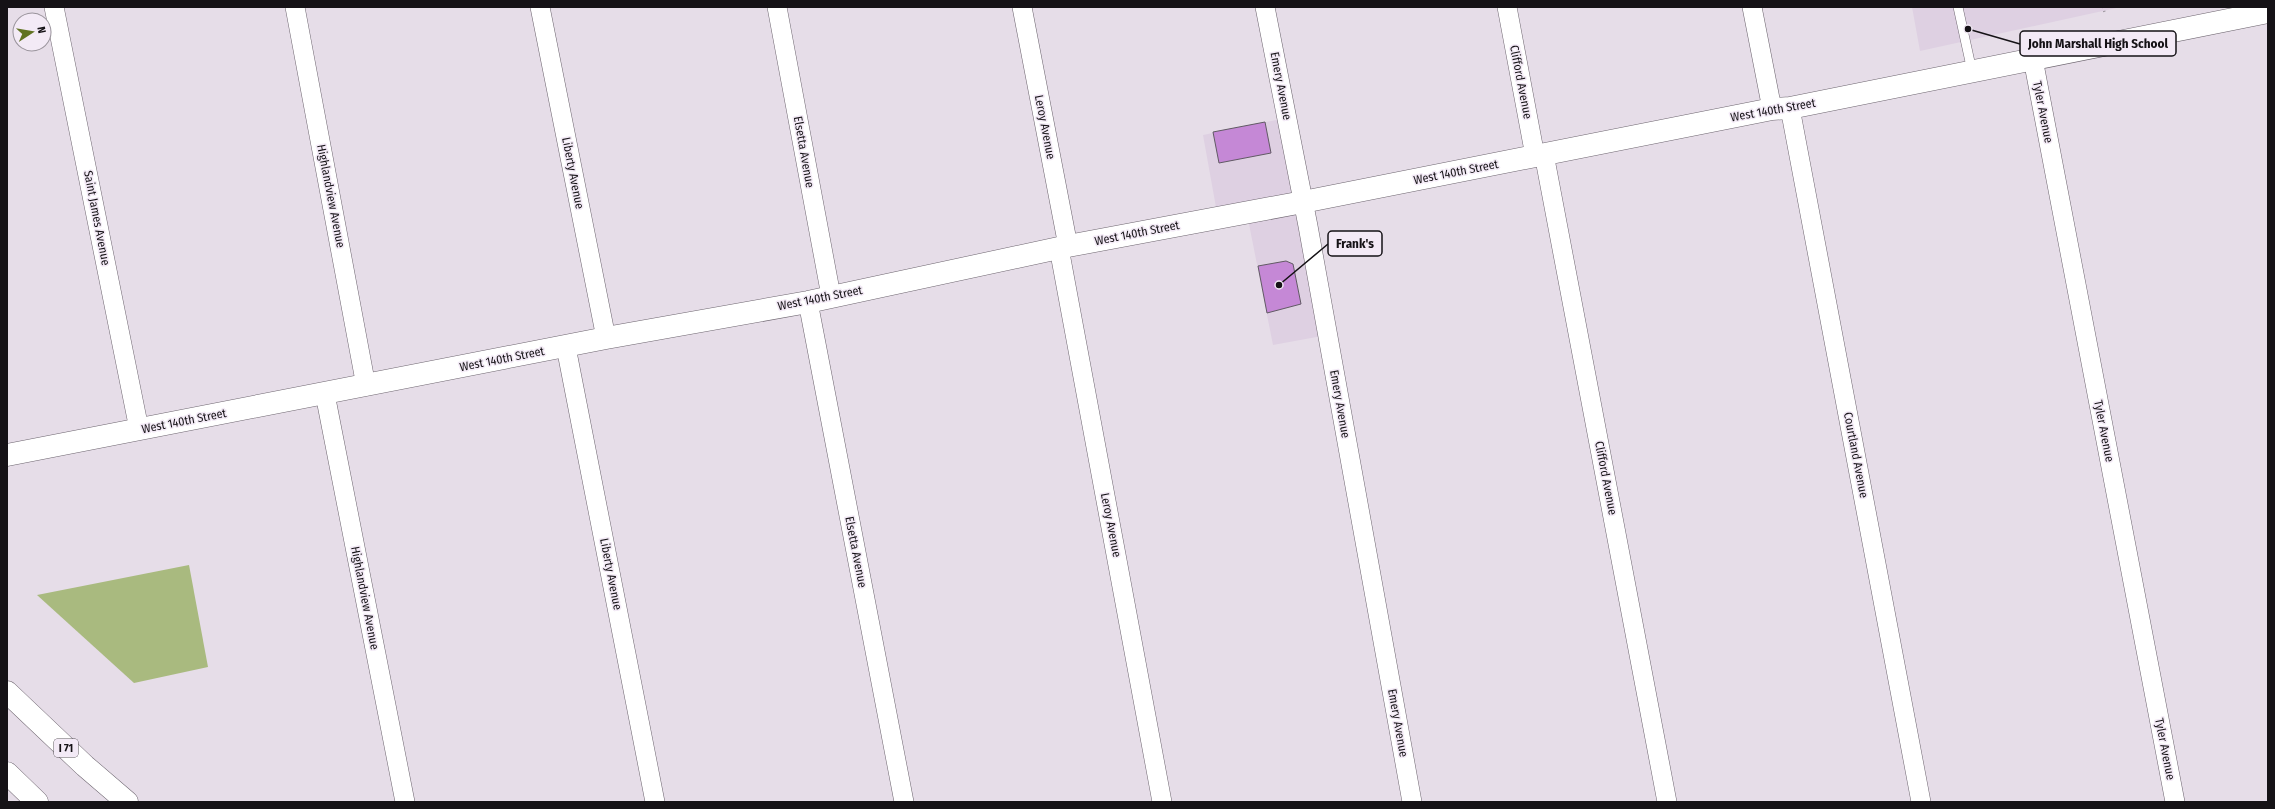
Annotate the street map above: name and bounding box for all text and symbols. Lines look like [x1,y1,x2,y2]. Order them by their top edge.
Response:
north arrow [12,12,52,52]
text: N [34,25,48,35]
callout: John Marshall High School [2020,31,2176,56]
text: John Marshall High School [2027,36,2168,51]
street label: Clifford Avenue [1507,44,1535,120]
street label: Emery Avenue [1268,51,1294,121]
street label: Tyler Avenue [2030,80,2056,144]
street label: Leroy Avenue [1032,94,1058,160]
street label: West 140th Street [1729,96,1817,124]
street label: Elsetta Avenue [791,115,817,189]
street label: Liberty Avenue [559,136,587,210]
street label: Highlandview Avenue [314,143,348,249]
street label: West 140th Street [1412,157,1500,187]
street label: Saint James Avenue [81,169,113,267]
street label: West 140th Street [1093,218,1181,248]
callout: Frank's [1328,231,1382,256]
text: Frank's [1336,236,1374,251]
street label: West 140th Street [776,283,864,313]
street label: West 140th Street [458,344,546,374]
street label: Emery Avenue [1327,369,1353,439]
street label: Tyler Avenue [2091,399,2117,463]
street label: West 140th Street [140,406,228,436]
street label: Courtland Avenue [1841,411,1871,499]
street label: Clifford Avenue [1592,440,1620,516]
street label: Leroy Avenue [1098,492,1124,558]
street label: Elsetta Avenue [842,515,870,589]
street label: Liberty Avenue [597,537,625,611]
street label: Highlandview Avenue [348,545,382,651]
street label: Emery Avenue [1385,688,1411,758]
street label: Tyler Avenue [2152,717,2178,781]
road number: I 71 [54,739,78,757]

